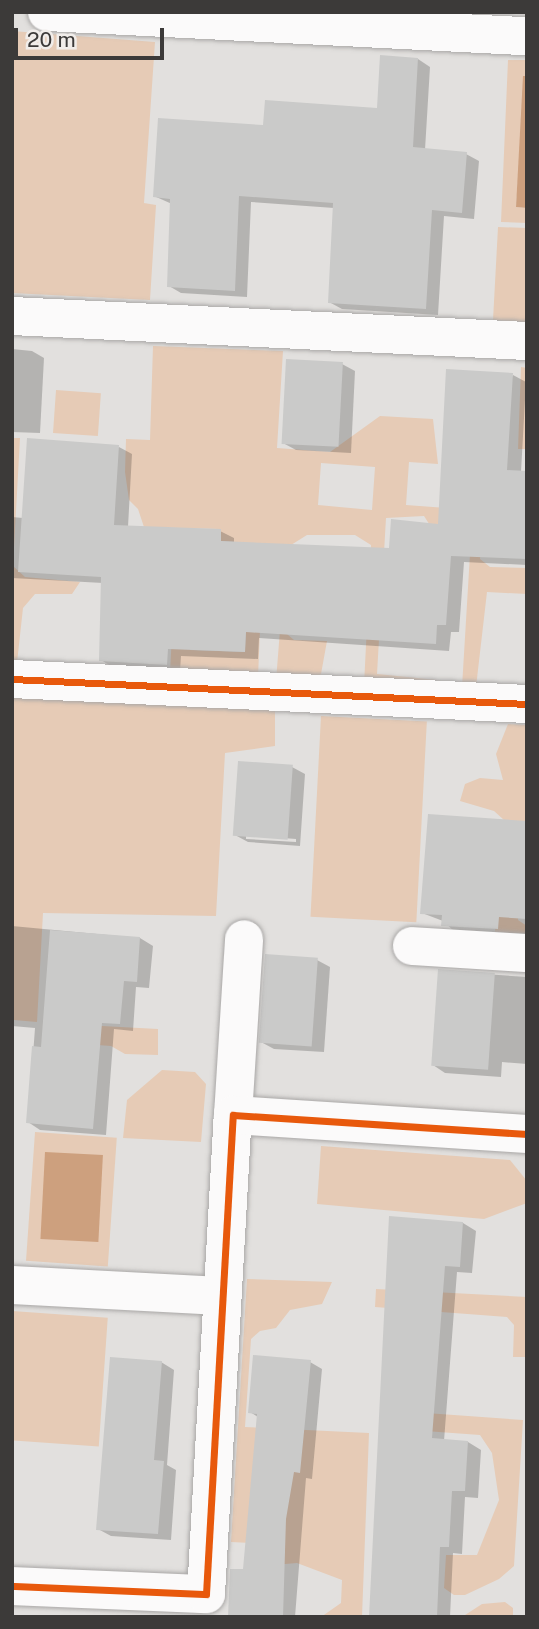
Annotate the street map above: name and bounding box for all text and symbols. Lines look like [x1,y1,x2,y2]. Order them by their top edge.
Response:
scale bar [18,14,168,58]
text: 20 m [27,27,76,52]

